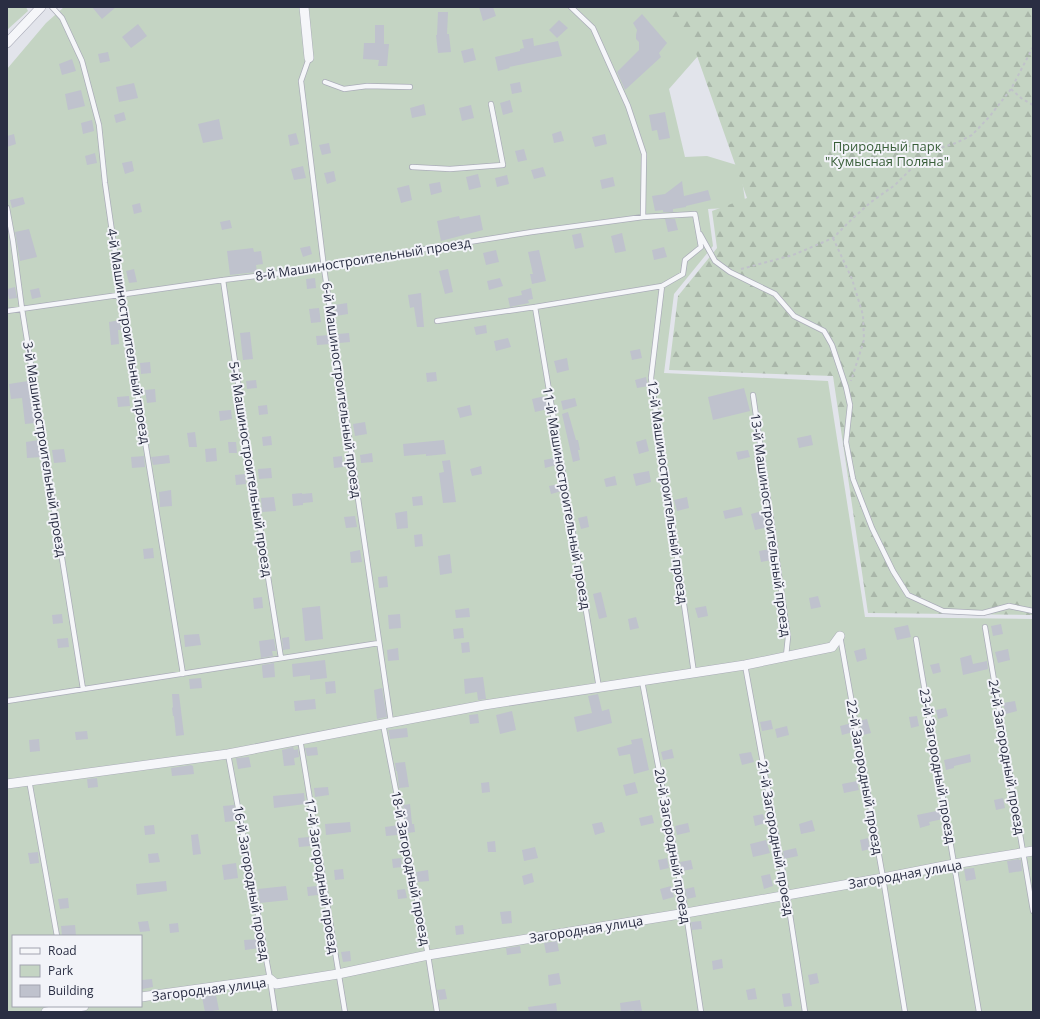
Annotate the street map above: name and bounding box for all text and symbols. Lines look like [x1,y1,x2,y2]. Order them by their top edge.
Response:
park label: Природный парк "Кумысная Поляна" [825,137,949,170]
street label: 4-й Машиностроительный проезд [103,227,155,445]
street label: 8-й Машиностроительный проезд [254,233,472,285]
street label: 6-й Машиностроительный проезд [318,281,366,500]
street label: 3-й Машиностроительный проезд [19,340,71,558]
street label: 5-й Машиностроительный проезд [225,360,277,578]
street label: 12-й Машиностроительный проезд [643,379,693,605]
street label: 11-й Машиностроительный проезд [539,386,596,611]
street label: 13-й Машиностроительный проезд [746,412,796,638]
street label: 24-й Загородный проезд [985,678,1030,836]
street label: 23-й Загородный проезд [916,687,961,845]
street label: 22-й Загородный проезд [843,698,888,856]
street label: 21-й Загородный проезд [754,759,799,917]
street label: 20-й Загородный проезд [651,767,696,925]
street label: 18-й Загородный проезд [387,789,435,947]
street label: 17-й Загородный проезд [301,797,343,955]
street label: 16-й Загородный проезд [230,804,275,962]
street label: Загородная улица [847,855,963,893]
street label: Загородная улица [528,911,644,947]
legend [12,935,142,1007]
text: Road [48,942,77,959]
text: Park [48,962,74,979]
street label: Загородная улица [151,973,267,1005]
text: Building [48,982,94,999]

